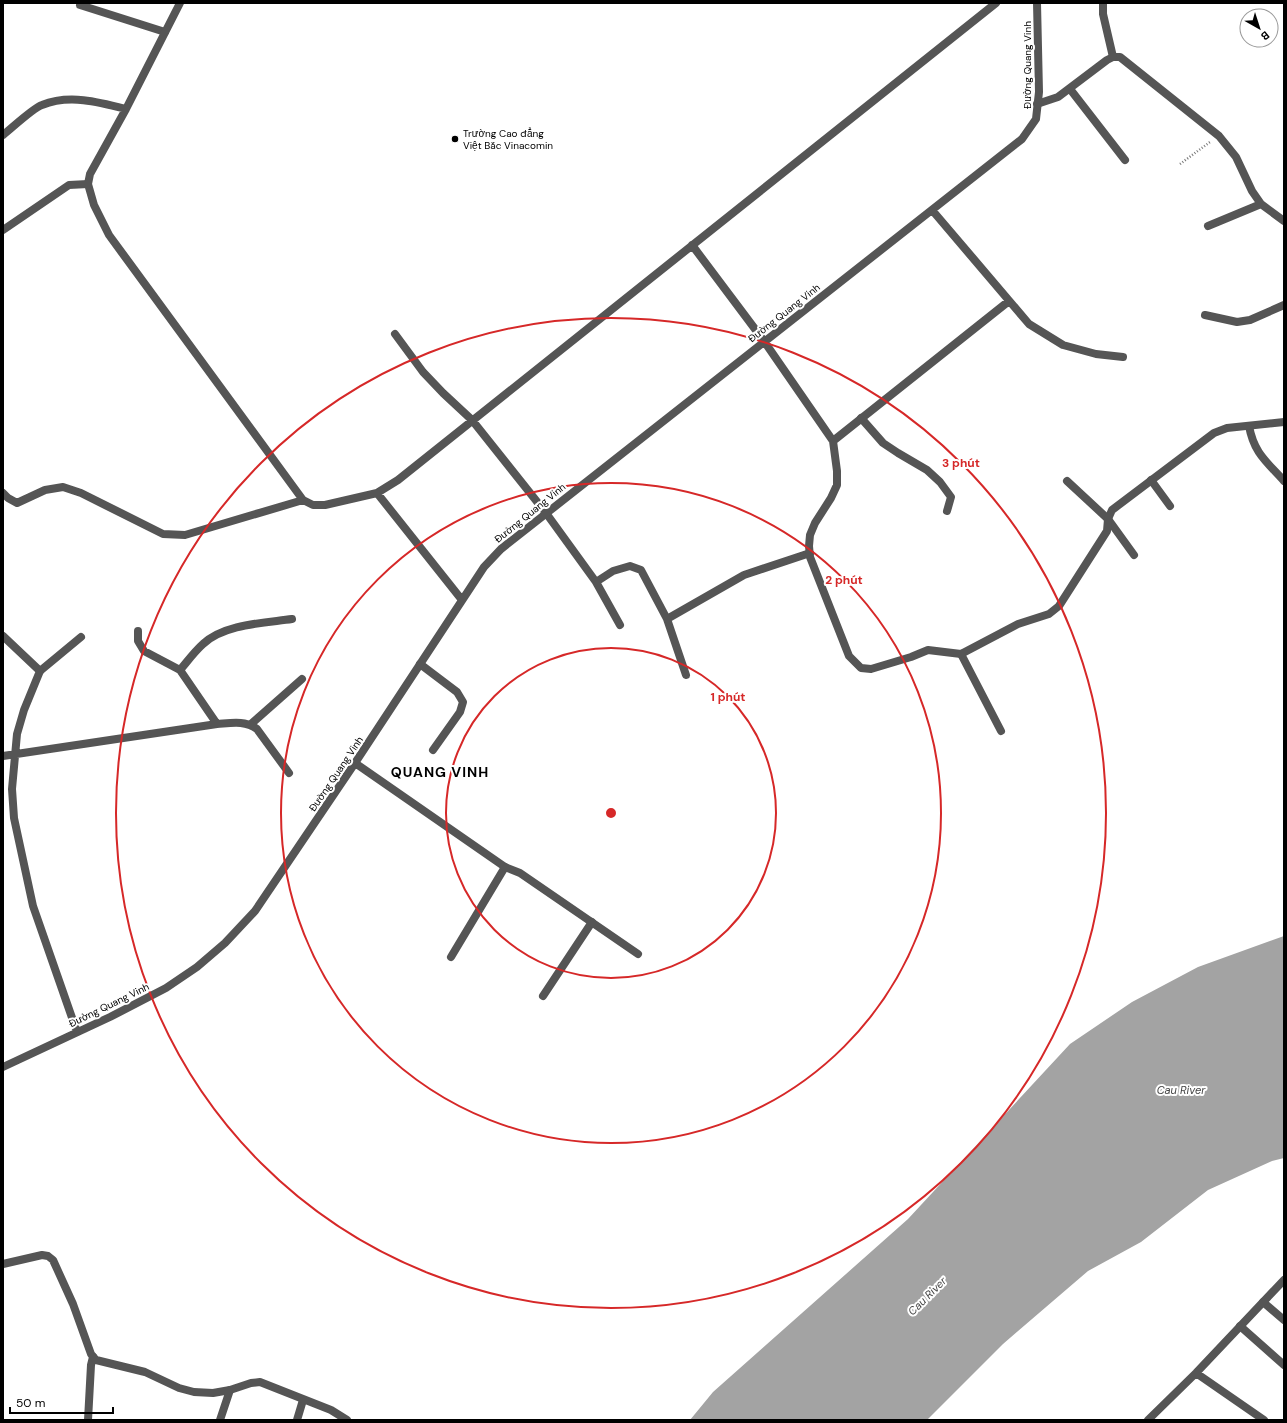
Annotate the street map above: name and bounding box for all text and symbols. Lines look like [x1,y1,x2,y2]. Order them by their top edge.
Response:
north arrow [1239,8,1279,48]
street label: Đường Quang Vinh [1021,21,1034,109]
text: B [1258,28,1272,43]
place label: Trường Cao đẳng Việt Bắc Vinacomin [463,127,553,152]
marker: Trường Cao đẳng Việt Bắc Vinacomin [450,134,460,144]
street label: Đường Quang Vinh [745,281,823,345]
text: 3 phút [942,455,980,471]
street label: Đường Quang Vinh [492,480,568,546]
text: 2 phút [825,572,863,588]
text: 1 phút [710,689,746,705]
street label: Đường Quang Vinh [306,734,366,814]
district label: QUANG VINH [391,763,489,781]
centre of rings [604,806,618,820]
street label: Đường Quang Vinh [67,980,152,1030]
water label: Cau River [1157,1083,1206,1097]
water label: Cau River [905,1273,950,1318]
scale bar [10,1389,113,1415]
text: 50 m [16,1395,45,1411]

